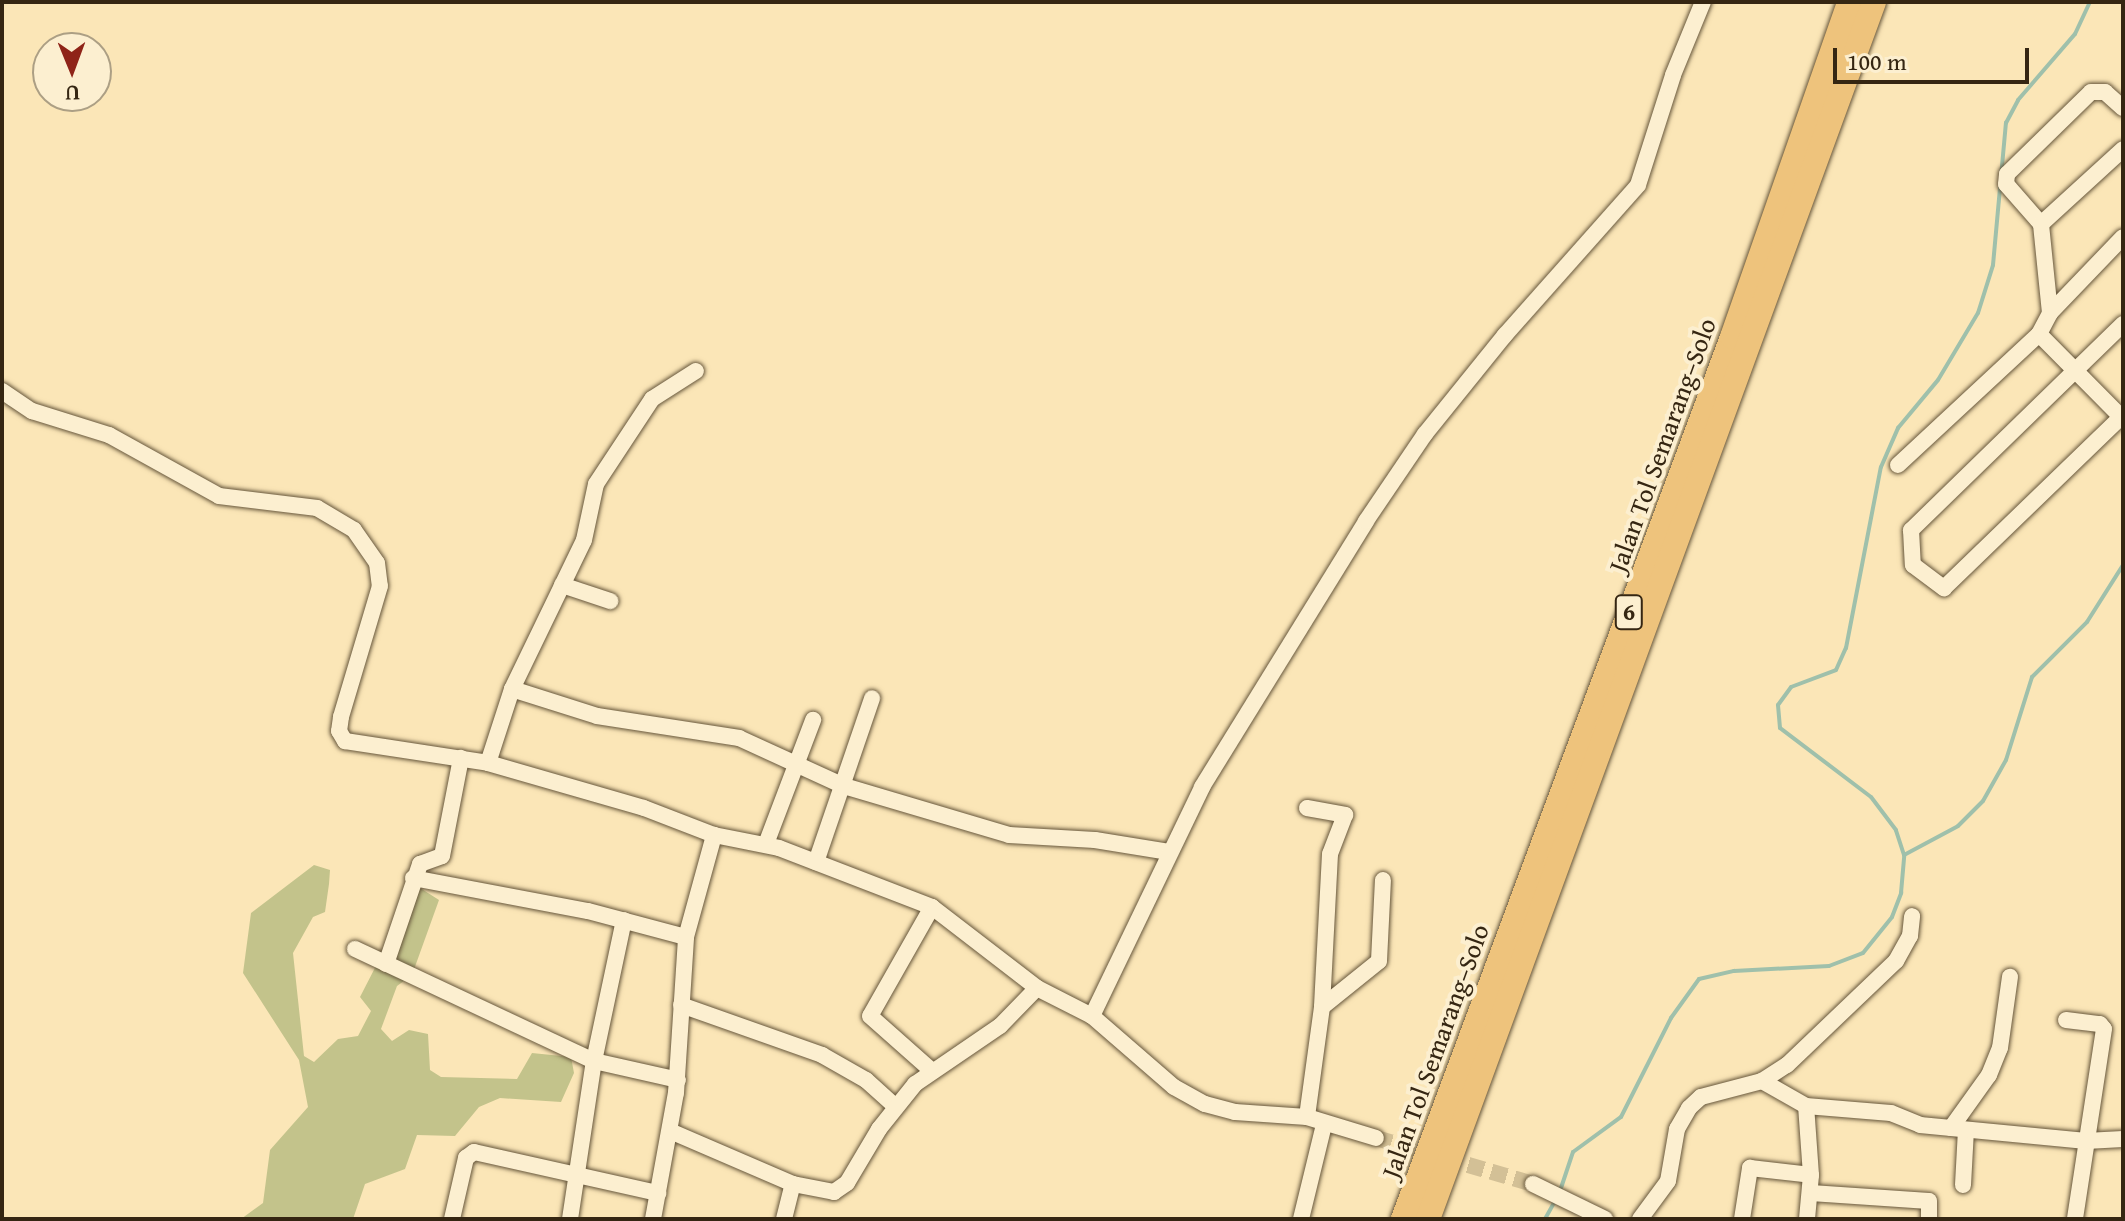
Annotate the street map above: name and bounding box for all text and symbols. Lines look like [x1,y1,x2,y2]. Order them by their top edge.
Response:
north arrow [32,32,112,112]
scale bar [1837,32,2033,82]
text: 100 m [1847,44,1907,79]
text: U [65,78,80,110]
street label: Jalan Tol Semarang–Solo [1602,314,1722,576]
road number: 6 [1613,592,1645,632]
street label: Jalan Tol Semarang–Solo [1375,920,1495,1182]

